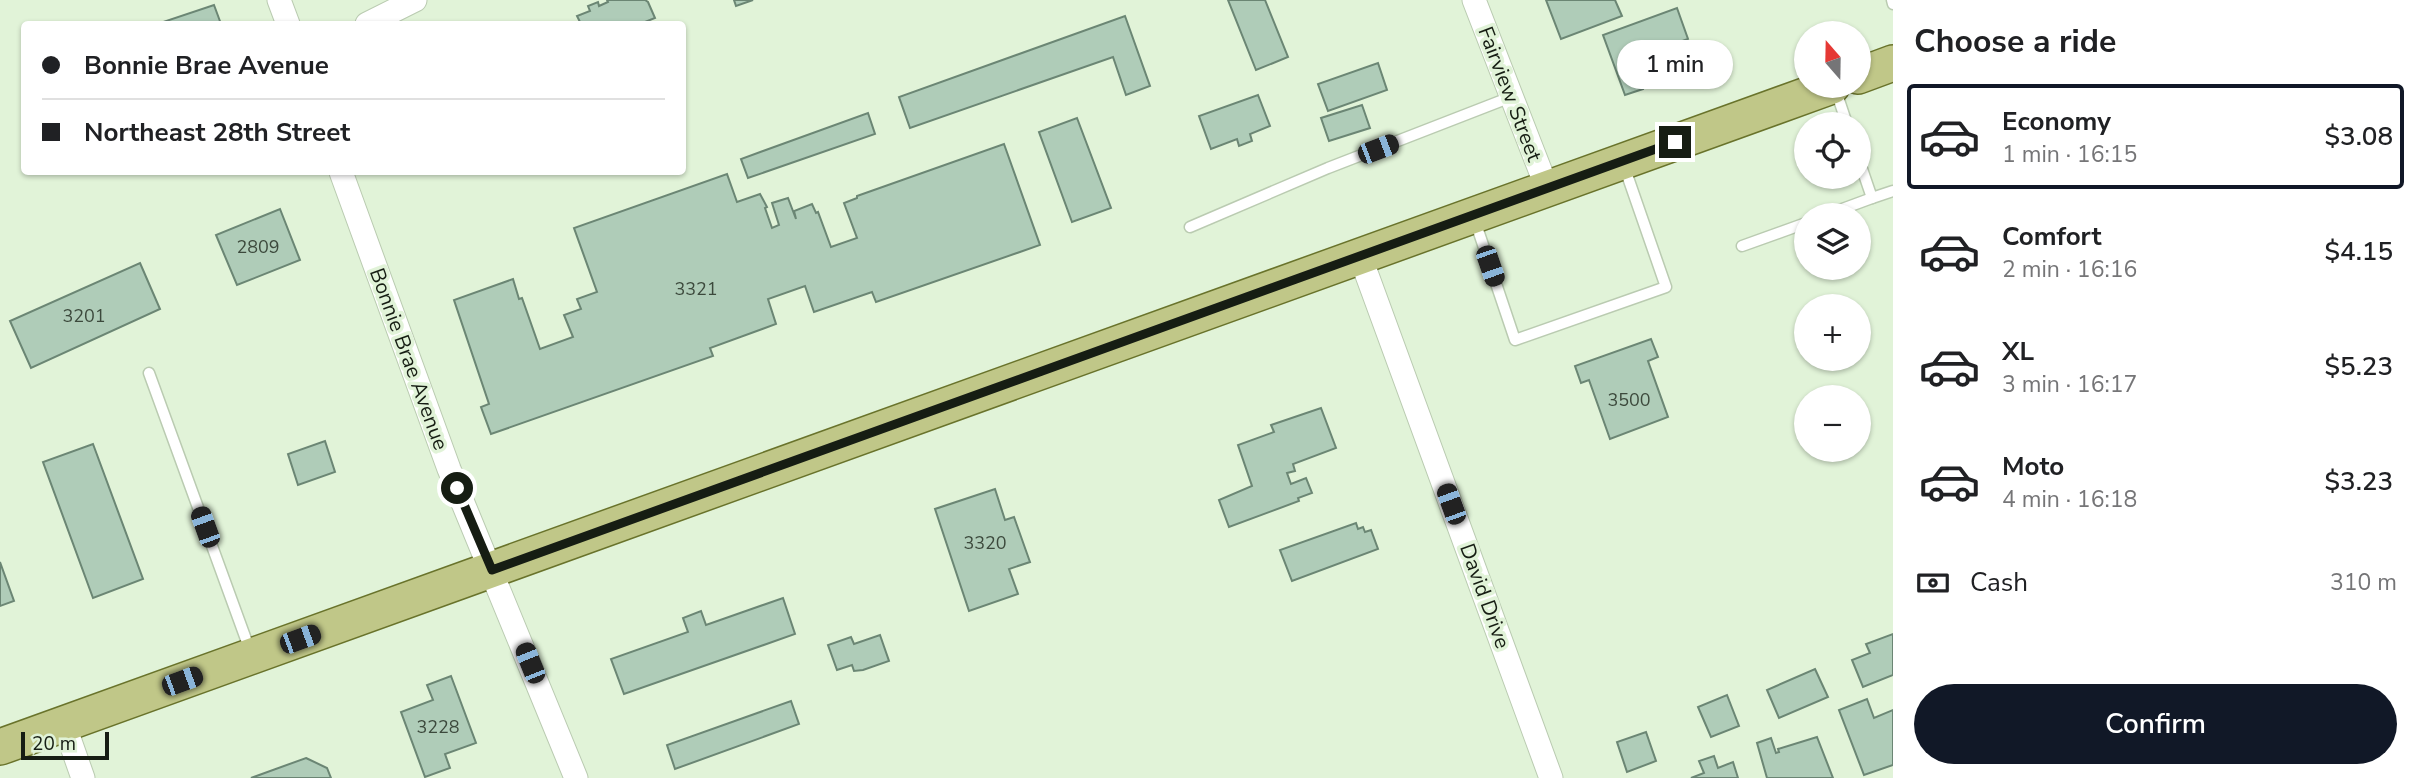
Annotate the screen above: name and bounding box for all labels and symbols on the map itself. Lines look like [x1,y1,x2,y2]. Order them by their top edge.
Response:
north arrow [1794,21,1871,98]
street label: Fairview Street [1471,23,1549,166]
callout: 1 min [1617,40,1733,90]
route end [1659,126,1691,158]
car [1355,132,1402,166]
house number: 2809 [236,235,280,259]
car [1474,243,1507,289]
street label: Bonnie Brae Avenue [363,264,455,454]
house number: 3321 [674,277,718,301]
house number: 3201 [62,304,106,328]
house number: 3500 [1607,388,1651,412]
route start [441,472,473,504]
car [1434,481,1469,527]
car [188,504,223,550]
house number: 3320 [963,531,1007,555]
street label: David Drive [1453,540,1517,652]
car [277,622,324,656]
car [513,640,548,686]
car [159,664,206,698]
house number: 3228 [416,715,460,739]
scale bar [21,729,108,761]

